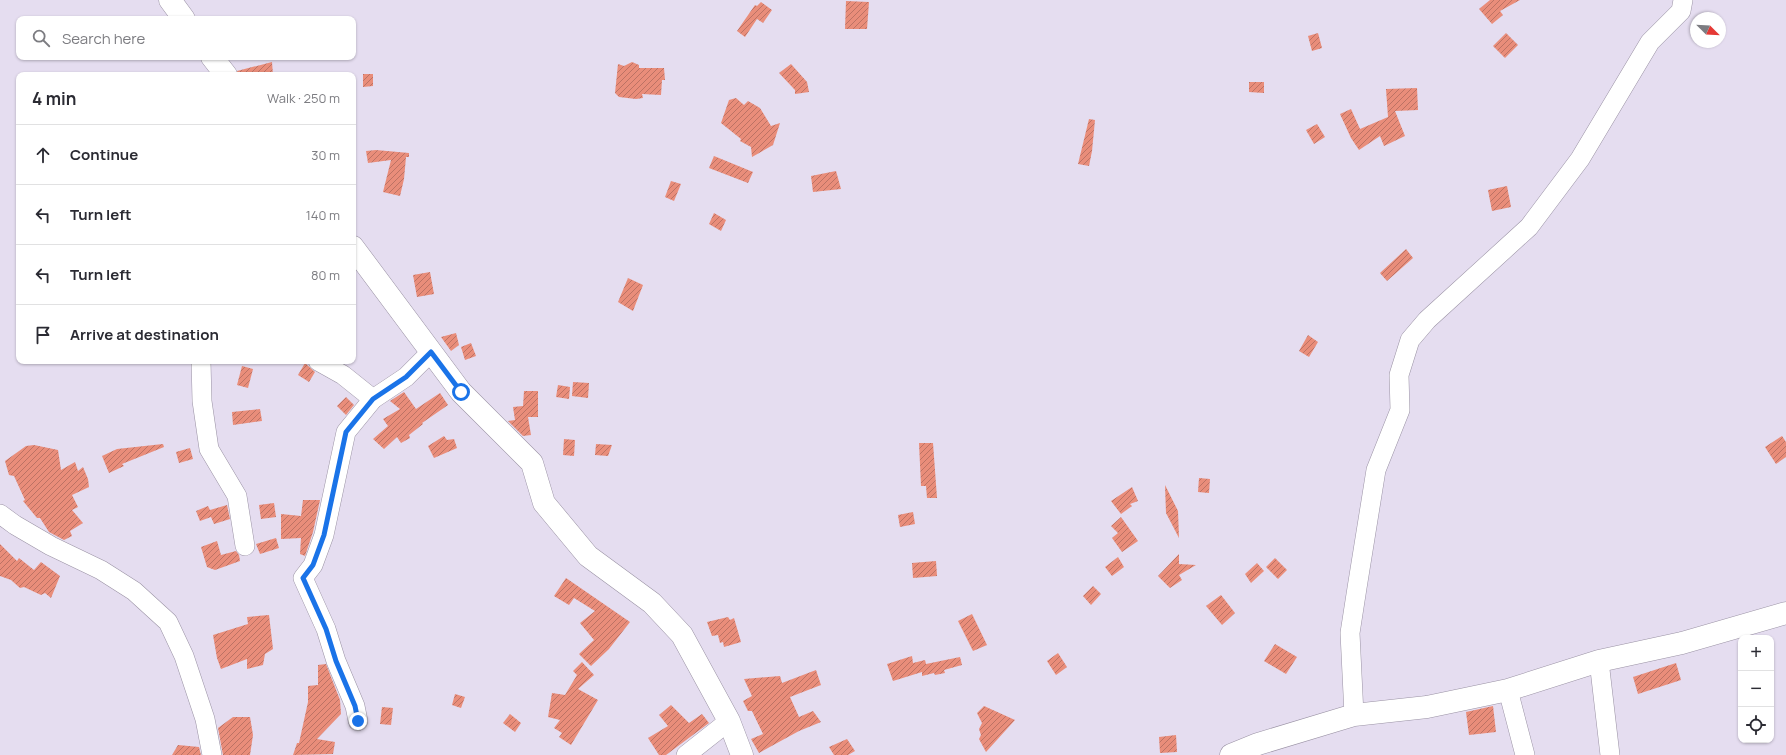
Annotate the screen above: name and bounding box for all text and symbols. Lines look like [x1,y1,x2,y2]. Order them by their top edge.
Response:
north arrow [1690,12,1726,48]
search box [16,16,356,60]
icon: search [30,27,52,49]
text: Search here [62,28,145,49]
text: 4 min [32,87,76,110]
text: Walk · 250 m [267,89,340,107]
icon: ahead [32,144,54,166]
text: Continue [70,144,138,165]
text: 30 m [311,146,340,164]
icon: left [32,204,54,226]
text: Turn left [70,204,132,225]
text: 140 m [306,206,340,224]
icon: left [32,264,54,286]
text: Turn left [70,264,132,285]
text: 80 m [311,266,340,284]
icon: arrive [32,324,54,346]
text: Arrive at destination [70,324,219,345]
route start [452,383,470,401]
map controls [1738,635,1774,743]
button: + [1738,635,1774,671]
button: − [1738,671,1774,707]
button: locate [1738,707,1774,743]
route end [349,712,367,730]

